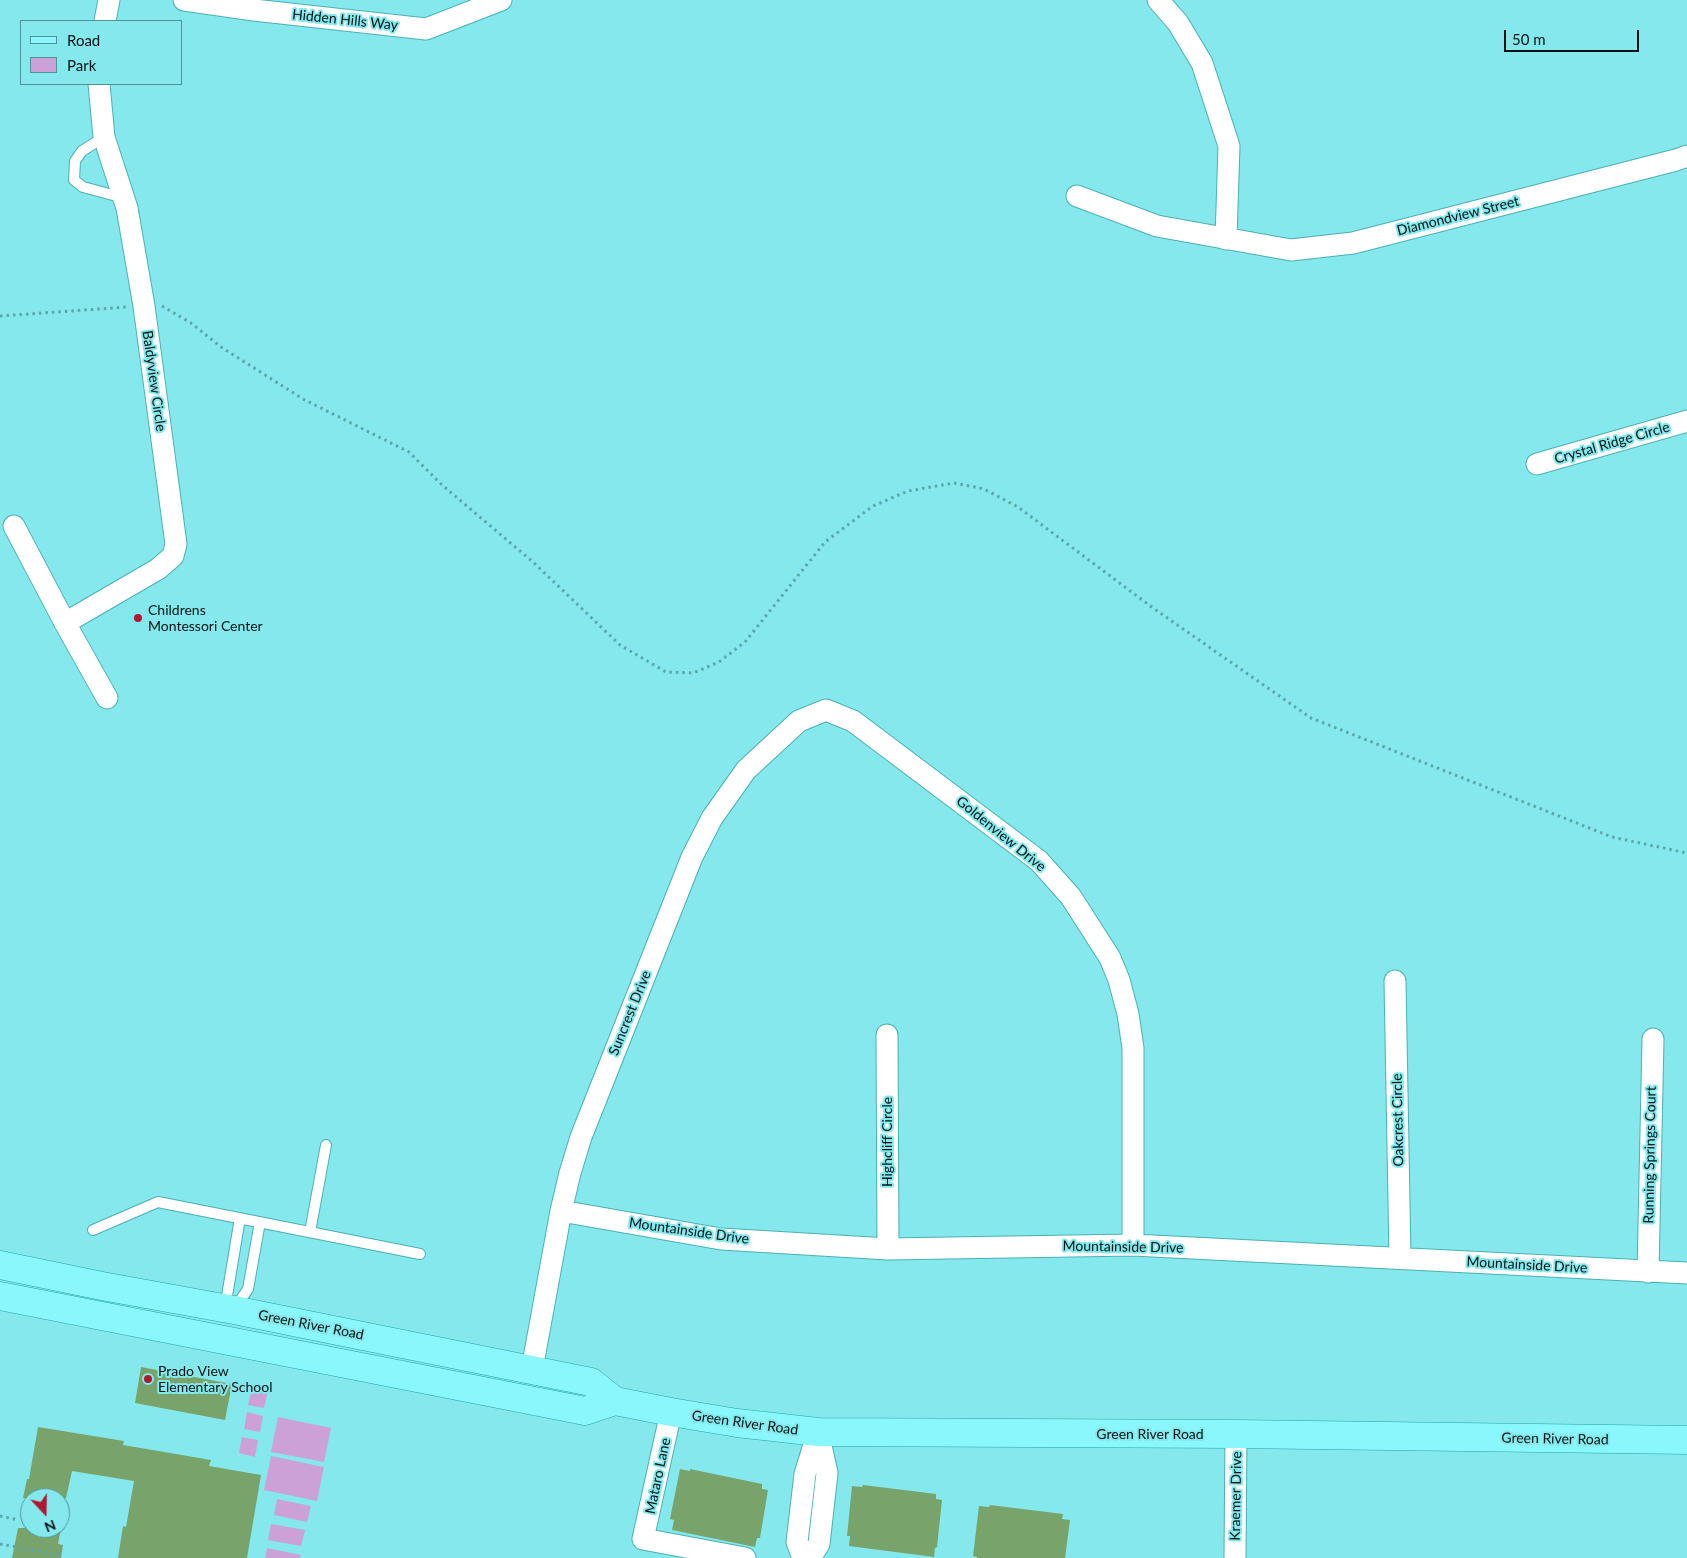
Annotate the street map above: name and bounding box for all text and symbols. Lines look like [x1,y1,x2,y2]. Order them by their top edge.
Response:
street label: Hidden Hills Way [291,6,399,34]
legend [20,20,182,85]
scale bar [1507,20,1642,52]
text: 50 m [1512,30,1546,48]
text: Road [67,31,100,49]
text: Park [67,56,96,74]
street label: Diamondview Street [1395,193,1521,239]
street label: Baldyview Circle [139,330,169,432]
street label: Crystal Ridge Circle [1552,418,1672,468]
place label: Childrens Montessori Center [148,602,263,634]
marker: Childrens Montessori Center [132,612,144,624]
street label: Goldenview Drive [953,793,1049,875]
street label: Suncrest Drive [605,968,655,1058]
street label: Oakcrest Circle [1389,1073,1407,1167]
street label: Running Springs Court [1640,1086,1660,1224]
street label: Highcliff Circle [879,1097,895,1187]
street label: Mountainside Drive [628,1214,750,1248]
street label: Mountainside Drive [1062,1238,1184,1256]
street label: Mountainside Drive [1466,1253,1588,1277]
street label: Green River Road [257,1307,365,1343]
place label: Prado View Elementary School [158,1363,272,1395]
marker: Prado View Elementary School [142,1373,154,1385]
street label: Green River Road [691,1407,799,1439]
street label: Green River Road [1096,1426,1204,1442]
street label: Green River Road [1501,1430,1609,1448]
street label: Mataro Lane [642,1436,674,1516]
street label: Kraemer Drive [1227,1451,1245,1541]
north arrow [20,1488,70,1538]
text: N [42,1517,58,1536]

